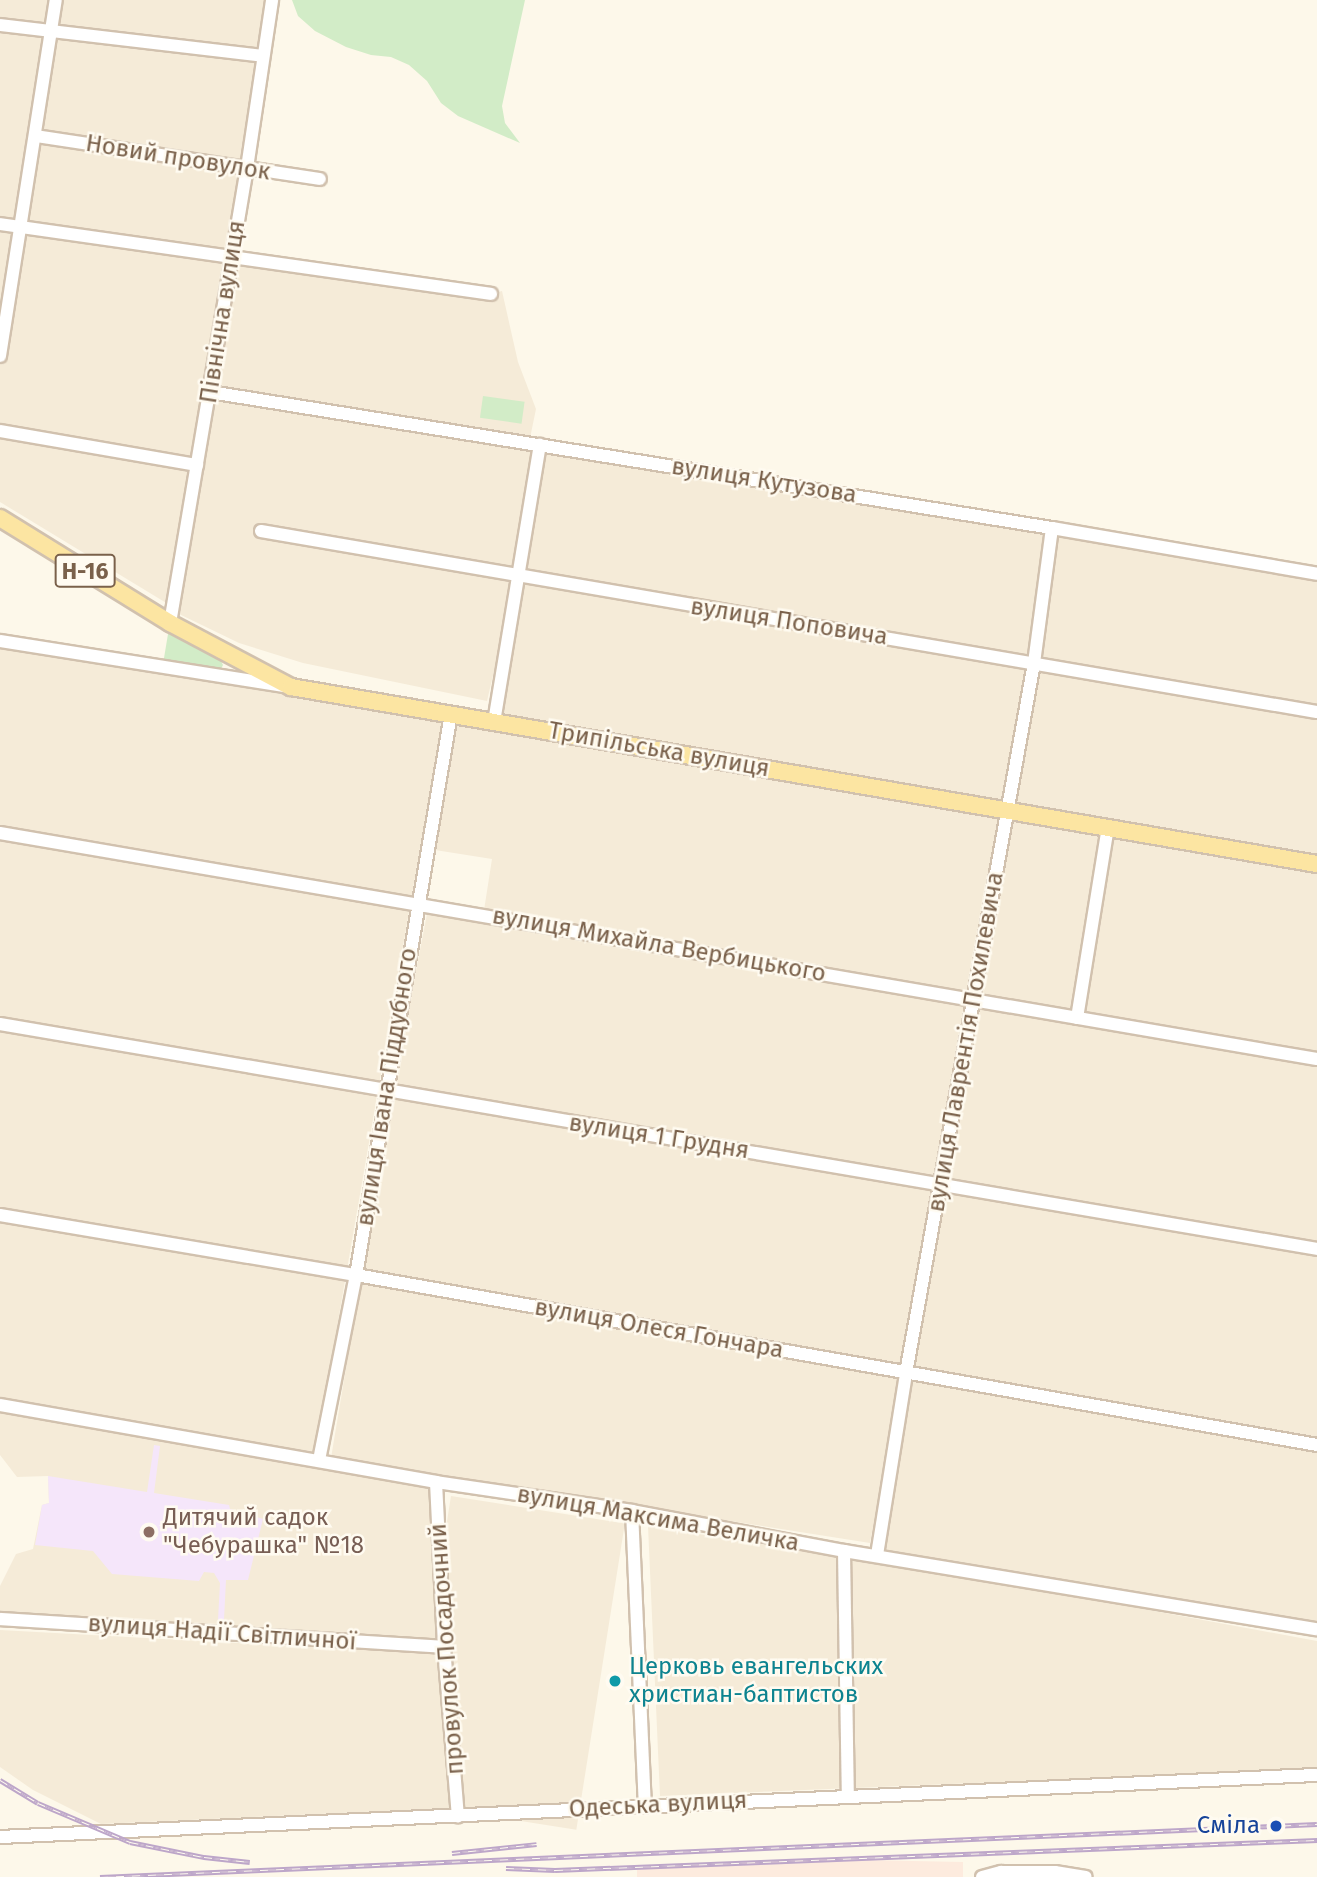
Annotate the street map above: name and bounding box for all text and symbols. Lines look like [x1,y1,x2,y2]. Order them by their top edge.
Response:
street label: Новий провулок [84,129,272,187]
street label: Північна вулиця [194,219,252,405]
street label: вулиця Кутузова [669,452,859,510]
road number: Н-16 [54,552,116,590]
street label: вулиця Поповича [688,592,890,652]
street label: Трипільська вулиця [546,716,772,784]
street label: вулиця Лаврентія Похилевича [922,870,1010,1214]
street label: вулиця Михайла Вербицького [490,901,828,989]
street label: вулиця Івана Піддубного [351,946,423,1228]
street label: вулиця 1 Грудня [567,1109,751,1165]
street label: вулиця Олеся Гончара [532,1293,786,1365]
street label: вулиця Максима Величка [515,1480,801,1558]
place label: Дитячий садок "Чебурашка" №18 [163,1504,364,1560]
street label: провулок Посадочний [424,1522,470,1776]
marker: Дитячий садок "Чебурашка" №18 [141,1524,157,1540]
street label: вулиця Надії Світличної [87,1609,357,1657]
place label: Церковь евангельских христиан-баптистов [629,1653,883,1709]
marker: Церковь евангельских христиан-баптистов [607,1673,623,1689]
street label: Одеська вулиця [568,1786,748,1824]
place label: Сміла [1197,1812,1260,1840]
marker: Сміла [1266,1816,1286,1836]

